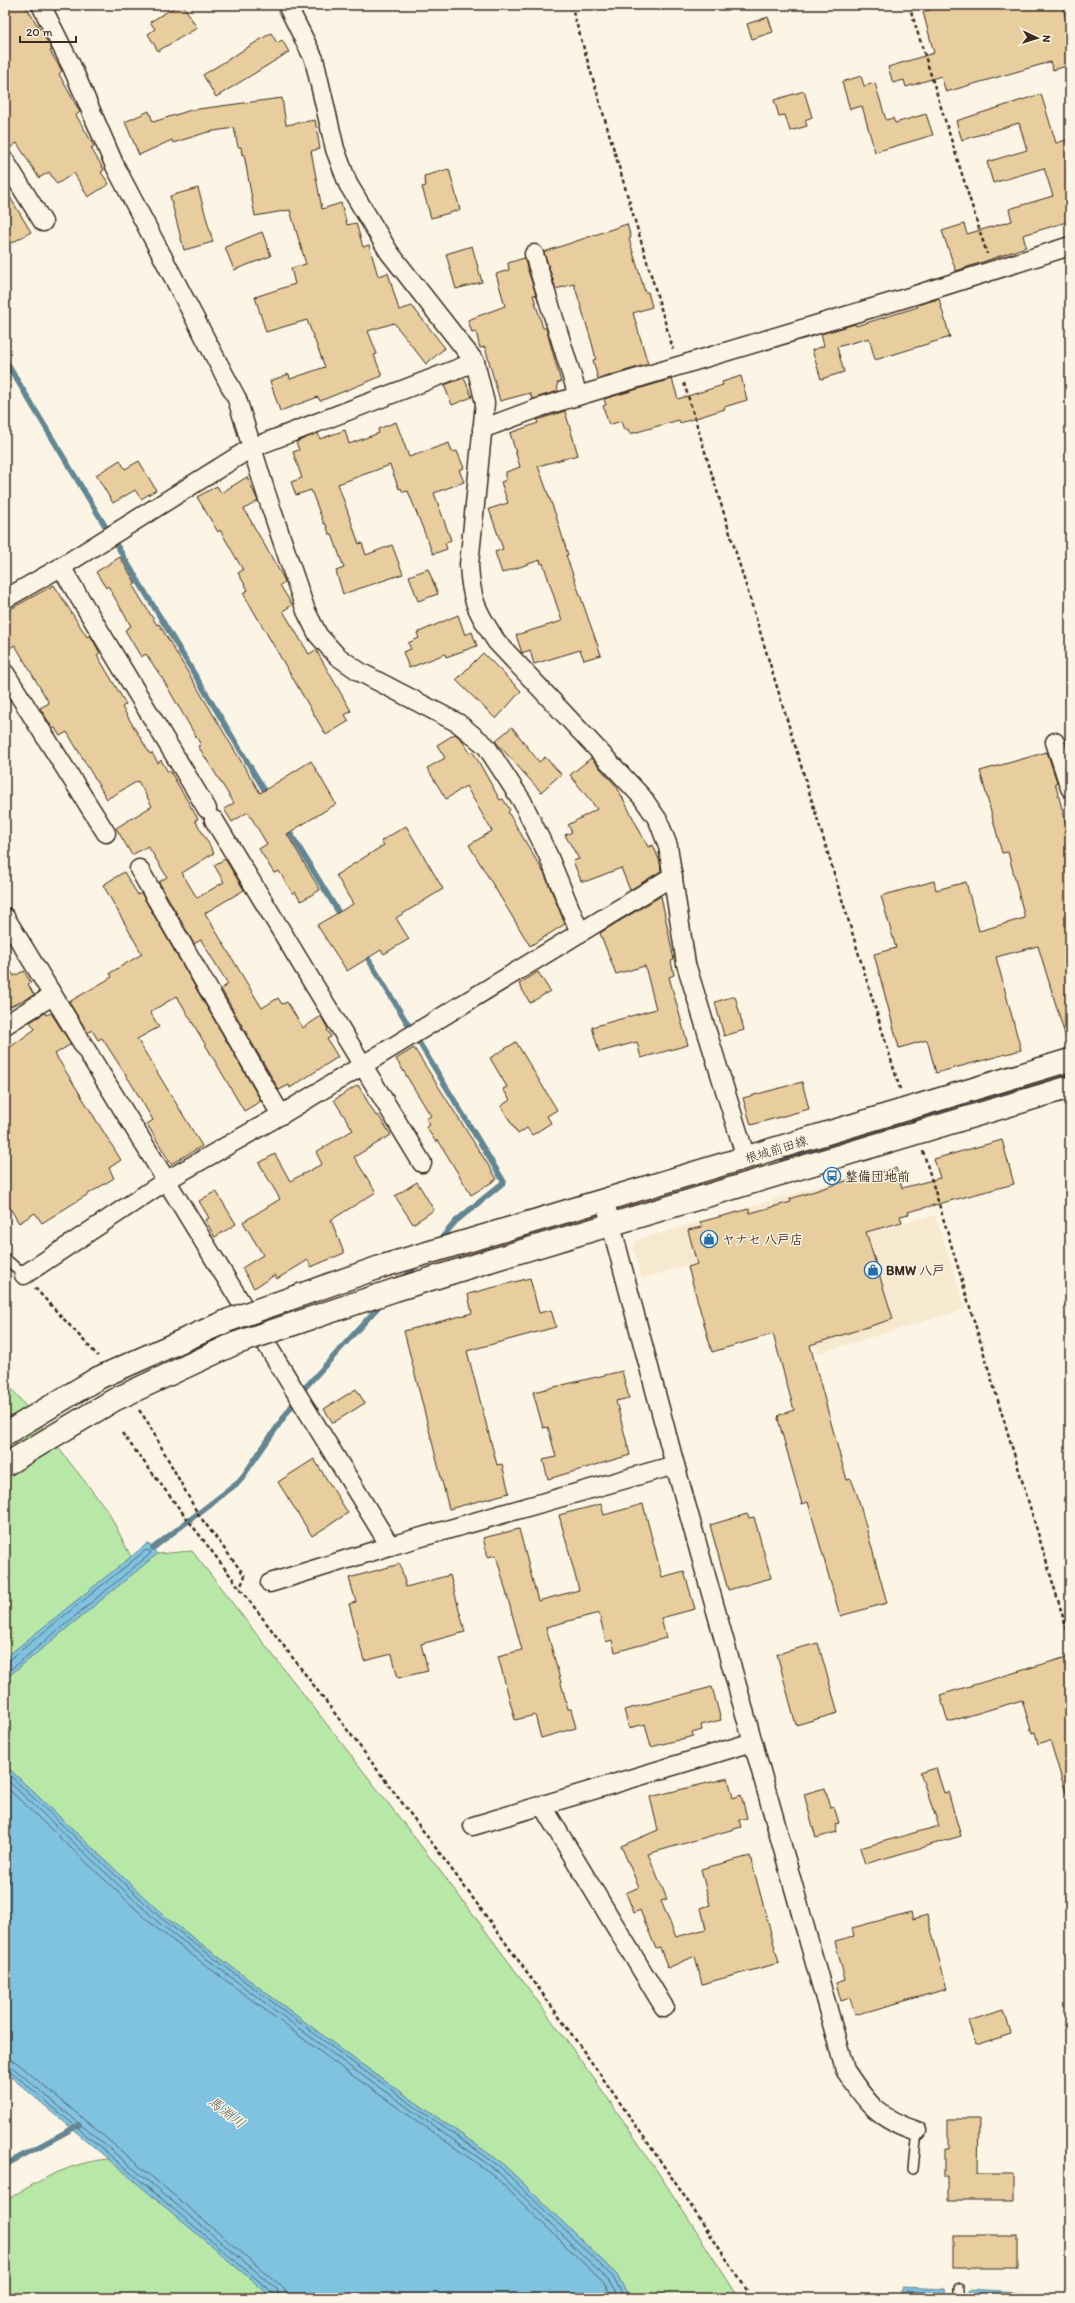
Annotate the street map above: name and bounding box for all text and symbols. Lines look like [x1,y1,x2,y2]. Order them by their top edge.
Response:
scale bar [20,18,76,44]
north arrow [1017,18,1057,58]
text: 20 m [26,25,53,39]
text: N [1040,34,1053,43]
street label: 根城前田線 [743,1133,810,1166]
bus stop icon: 整備団地前 [822,1166,842,1186]
place label: 整備団地前 [845,1169,910,1184]
shop icon: ヤナセ 八戸店 [699,1229,719,1249]
place label: ヤナセ 八戸店 [722,1232,803,1247]
shop icon: BMW 八戸 [863,1260,883,1280]
place label: BMW 八戸 [886,1263,945,1278]
water label: 馬淵川 [205,2093,248,2132]

